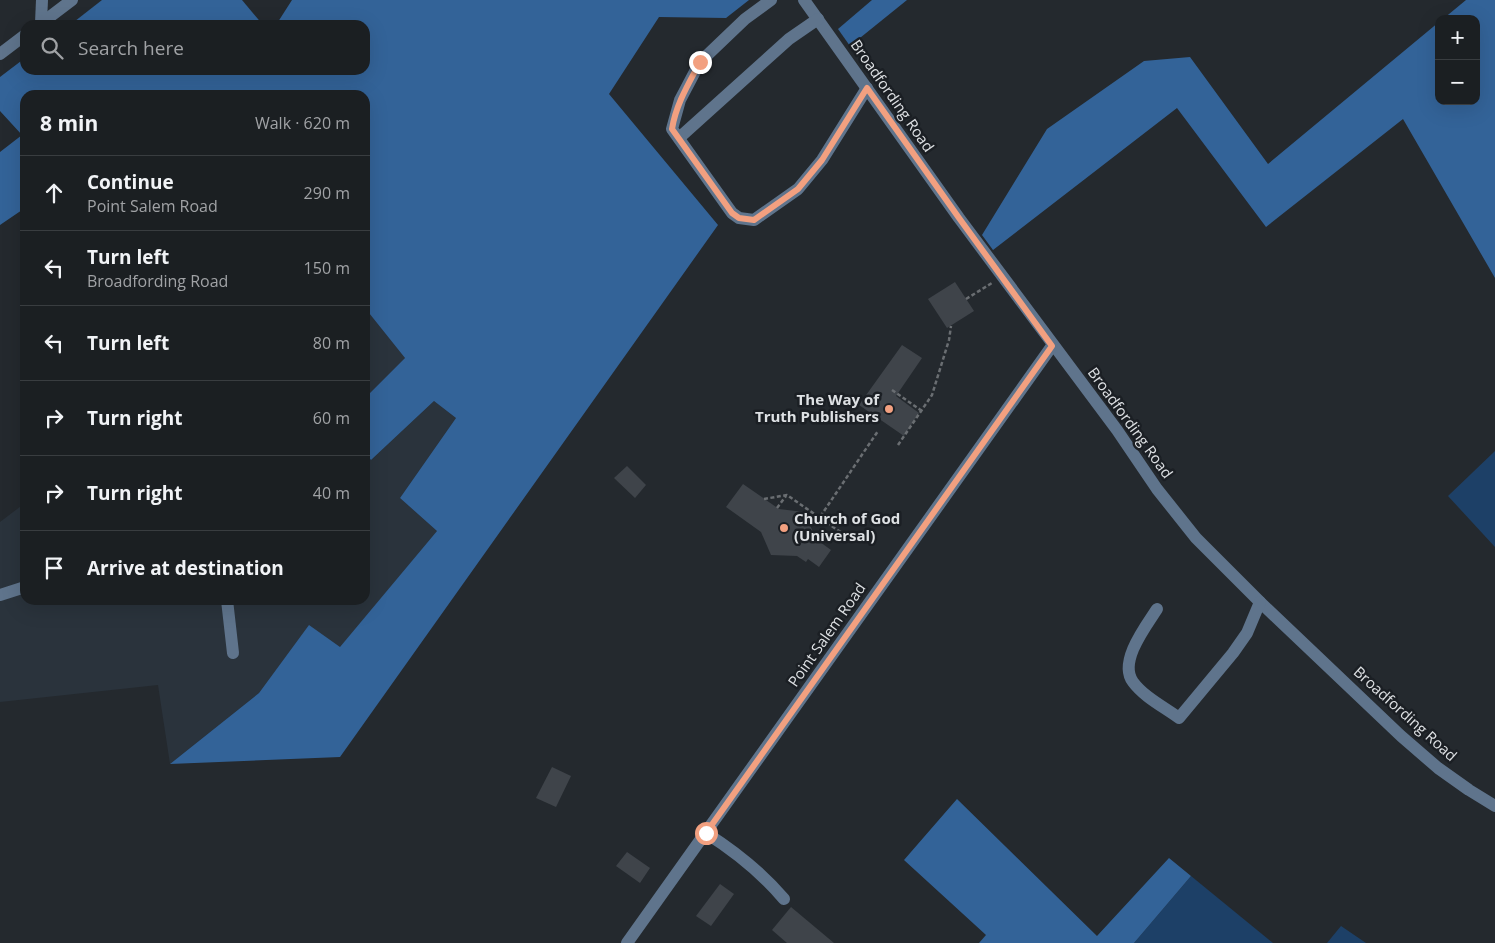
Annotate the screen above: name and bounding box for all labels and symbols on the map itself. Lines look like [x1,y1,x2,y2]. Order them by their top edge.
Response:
street label: Broadfording Road [847,35,939,155]
route end [689,51,712,74]
street label: Broadfording Road [1084,363,1178,482]
place label: The Way of Truth Publishers [755,389,880,426]
marker: The Way of Truth Publishers [883,403,895,415]
place label: Church of God (Universal) [794,508,900,545]
marker: Church of God (Universal) [778,522,790,534]
street label: Point Salem Road [783,578,870,690]
street label: Broadfording Road [1350,661,1462,765]
route start [695,822,718,845]

